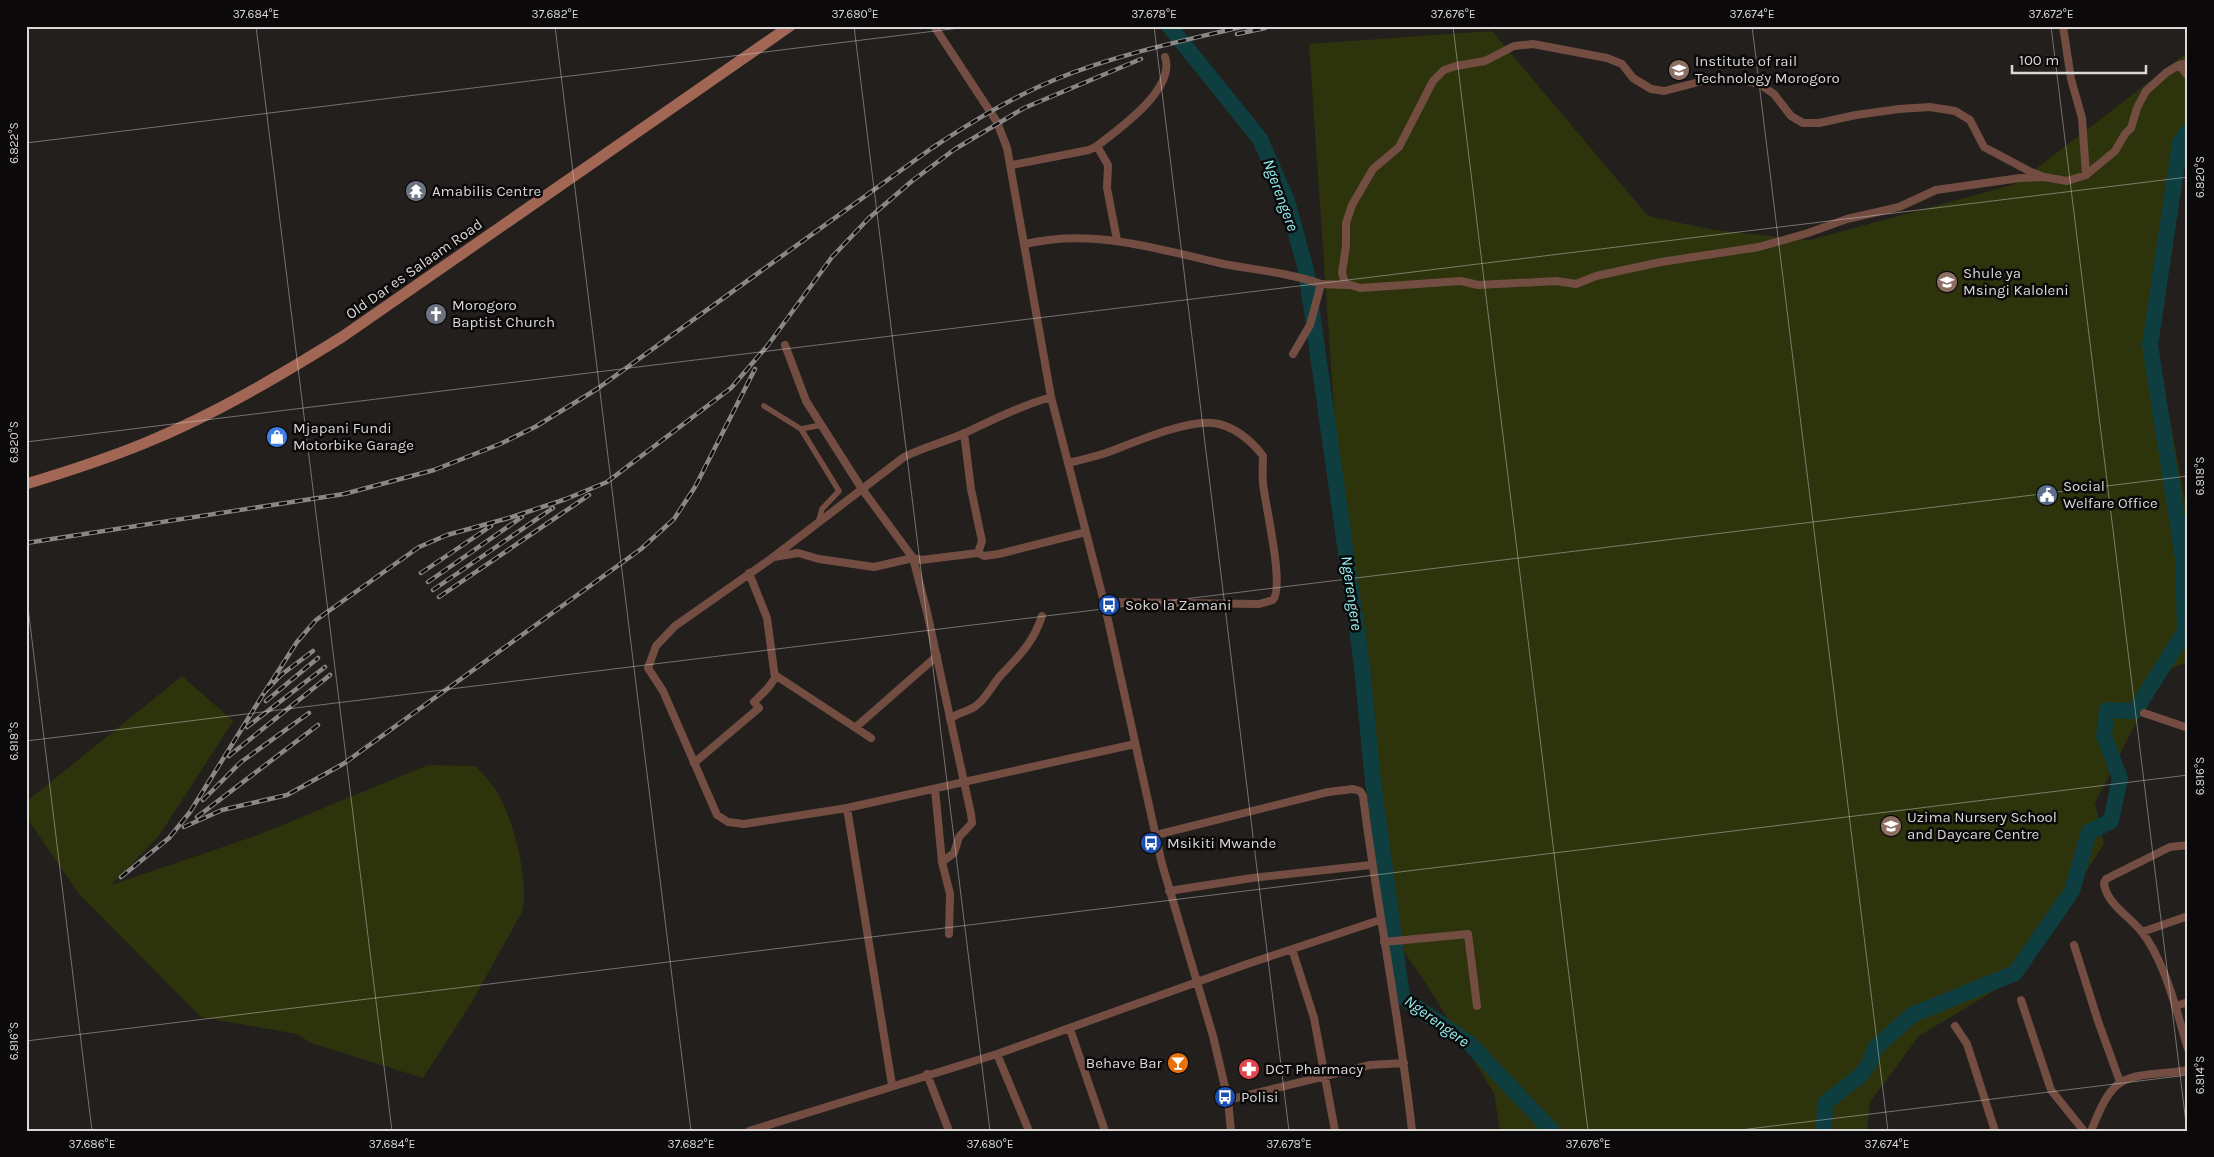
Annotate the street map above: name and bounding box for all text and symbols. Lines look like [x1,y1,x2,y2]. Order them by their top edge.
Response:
text: 37.684°E [233,7,279,21]
text: 37.682°E [532,7,578,21]
text: 37.680°E [831,7,879,21]
text: 37.678°E [1131,7,1177,21]
text: 37.676°E [1430,7,1476,21]
text: 37.674°E [1730,7,1774,21]
text: 37.672°E [2028,7,2074,21]
scale bar [2012,42,2145,74]
text: 100 m [2019,51,2059,69]
place label: Institute of rail Technology Morogoro [1695,52,1840,87]
school or university icon: Institute of rail Technology Morogoro [1667,58,1691,82]
text: 6.822°S [7,122,21,164]
water label: Ngerengere [1259,156,1303,234]
text: 6.820°S [2193,156,2207,198]
temple icon: Amabilis Centre [404,179,428,203]
place label: Amabilis Centre [432,182,541,200]
street label: Old Dar es Salaam Road [342,215,486,323]
place label: Shule ya Msingi Kaloleni [1963,264,2069,299]
school or university icon: Shule ya Msingi Kaloleni [1935,270,1959,294]
place label: Morogoro Baptist Church [452,296,555,331]
church icon: Morogoro Baptist Church [424,302,448,326]
place label: Mjapani Fundi Motorbike Garage [293,419,414,454]
text: 6.820°S [7,421,21,463]
shop icon: Mjapani Fundi Motorbike Garage [265,425,289,449]
text: 6.818°S [2193,456,2207,496]
place label: Social Welfare Office [2063,477,2158,512]
public building icon: Social Welfare Office [2035,483,2059,507]
water label: Ngerengere [1337,554,1367,632]
bus stop icon: Soko la Zamani [1097,593,1121,617]
place label: Soko la Zamani [1125,596,1231,614]
text: 6.818°S [7,721,21,761]
text: 6.816°S [2193,757,2207,795]
place label: Uzima Nursery School and Daycare Centre [1907,808,2057,843]
school or university icon: Uzima Nursery School and Daycare Centre [1879,814,1903,838]
bus stop icon: Msikiti Mwande [1139,831,1163,855]
place label: Msikiti Mwande [1167,834,1276,852]
water label: Ngerengere [1401,991,1474,1051]
text: 6.816°S [7,1022,21,1060]
bar icon: Behave Bar [1166,1051,1190,1075]
place label: Behave Bar [1086,1054,1163,1072]
text: 6.814°S [2193,1056,2207,1094]
pharmacy icon: DCT Pharmacy [1237,1057,1261,1081]
place label: DCT Pharmacy [1265,1060,1363,1078]
bus stop icon: Polisi [1213,1085,1237,1109]
place label: Polisi [1241,1088,1279,1106]
text: 37.686°E [69,1137,115,1151]
text: 37.684°E [369,1137,415,1151]
text: 37.682°E [668,1137,714,1151]
text: 37.680°E [966,1137,1014,1151]
text: 37.678°E [1266,1137,1312,1151]
text: 37.676°E [1565,1137,1611,1151]
text: 37.674°E [1865,1137,1909,1151]

